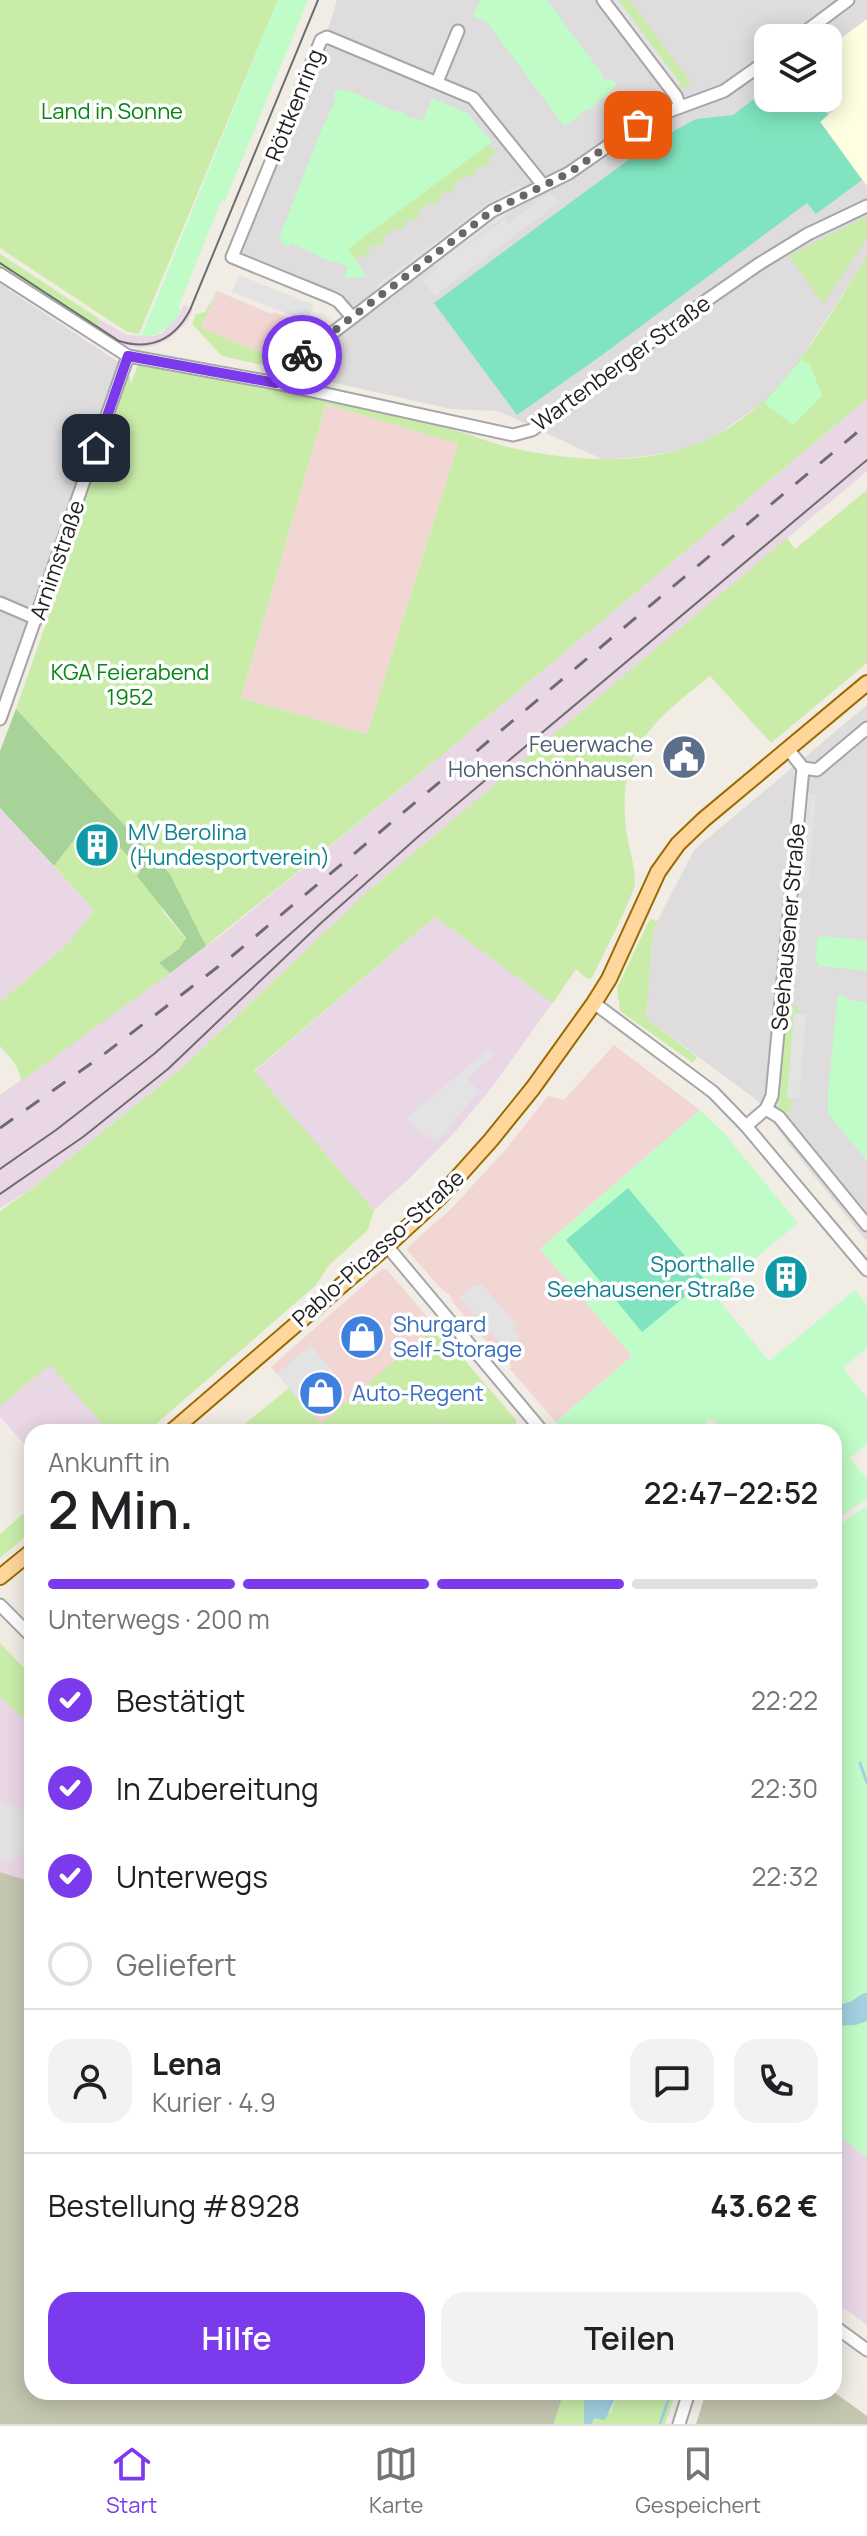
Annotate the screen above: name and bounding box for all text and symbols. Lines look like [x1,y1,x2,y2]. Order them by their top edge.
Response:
map controls [754,24,842,112]
button: layers [754,24,842,112]
street label: Röttkenring [258,44,330,166]
pin [604,91,672,159]
park label: Land in Sonne [41,96,183,126]
icon: bag [616,103,660,147]
street label: Wartenberger Straße [526,288,716,438]
courier [262,315,342,395]
icon: bike [280,333,324,377]
pin [62,414,130,482]
icon: home [74,426,118,470]
street label: Arnimstraße [22,496,92,624]
park label: KGA Feierabend 1952 [51,657,209,712]
place label: Feuerwache Hohenschönhausen [448,729,653,784]
public building icon: Feuerwache Hohenschönhausen [660,733,708,781]
place label: MV Berolina (Hundesportverein) [128,817,330,872]
building icon: MV Berolina (Hundesportverein) [73,821,121,869]
street label: Seehausener Straße [764,822,812,1032]
street label: Pablo-Picasso-Straße [286,1163,470,1333]
place label: Sporthalle Seehausener Straße [547,1249,755,1304]
building icon: Sporthalle Seehausener Straße [762,1253,810,1301]
place label: Shurgard Self-Storage [393,1309,522,1364]
shop icon: Shurgard Self-Storage [338,1313,386,1361]
shop icon: Auto-Regent [297,1369,345,1417]
place label: Auto-Regent [352,1378,484,1408]
text: Ankunft in [48,1444,170,1480]
text: 22:47–22:52 [644,1472,818,1513]
text: 2 Min. [48,1474,194,1545]
text: Unterwegs · 200 m [48,1601,270,1637]
icon: check [48,1678,92,1722]
text: Bestätigt [116,1680,245,1721]
text: 22:22 [751,1682,818,1718]
icon: check [48,1766,92,1810]
text: In Zubereitung [116,1768,319,1809]
text: 22:30 [750,1770,818,1806]
icon: check [48,1854,92,1898]
text: Unterwegs [116,1856,268,1897]
text: 22:32 [751,1858,818,1894]
text: Geliefert [116,1944,237,1985]
button: person [48,2039,132,2123]
button: chat [630,2039,714,2123]
button: phone [734,2039,818,2123]
text: Lena [152,2043,222,2084]
text: Kurier · 4.9 [152,2084,276,2120]
text: Bestellung #8928 [48,2185,300,2226]
text: 43.62 € [710,2185,818,2226]
button: Hilfe [48,2292,425,2384]
button: Teilen [441,2292,818,2384]
tab: Start [106,2442,157,2520]
tab: Karte [369,2442,423,2520]
tab: Gespeichert [635,2442,761,2520]

